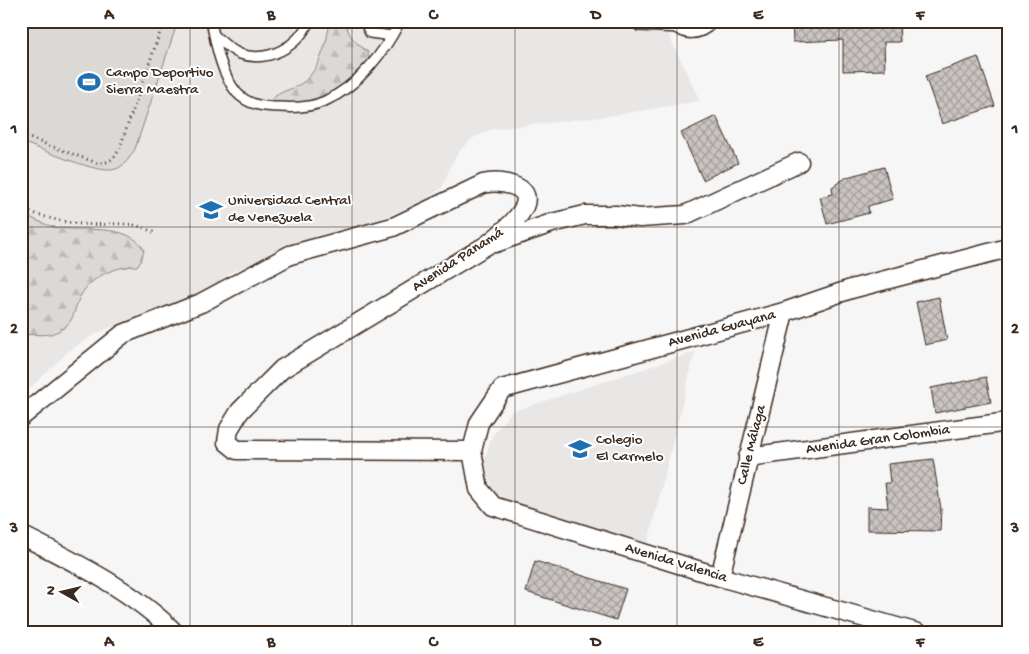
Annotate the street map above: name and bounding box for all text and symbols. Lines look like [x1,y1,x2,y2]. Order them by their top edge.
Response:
text: A [103,7,115,26]
text: B [266,7,276,26]
text: C [428,7,439,26]
text: D [589,7,602,26]
text: E [753,7,764,26]
text: F [915,7,926,26]
place label: Campo Deportivo Sierra Maestra [106,64,214,99]
sports icon: Campo Deportivo Sierra Maestra [76,69,102,95]
text: 1 [10,121,17,140]
text: 1 [1011,121,1018,140]
place label: Universidad Central de Venezuela [228,192,351,227]
school or university icon: Universidad Central de Venezuela [198,197,224,223]
street label: Avenida Panamá [409,223,508,296]
street label: Avenida Guayana [666,306,778,352]
text: 2 [10,321,18,340]
text: 2 [1011,321,1019,340]
street label: Calle Málaga [733,403,771,487]
street label: Avenida Gran Colombia [805,421,952,459]
place label: Colegio El Carmelo [596,431,664,466]
school or university icon: Colegio El Carmelo [567,436,593,462]
text: 3 [9,520,18,539]
text: 3 [1010,520,1019,539]
street label: Avenida Valencia [623,539,730,587]
north arrow [38,566,88,616]
text: N [43,585,61,596]
text: A [103,634,115,653]
text: B [266,634,276,653]
text: C [428,634,439,653]
text: D [589,634,602,653]
text: E [753,634,764,653]
text: F [915,634,926,653]

